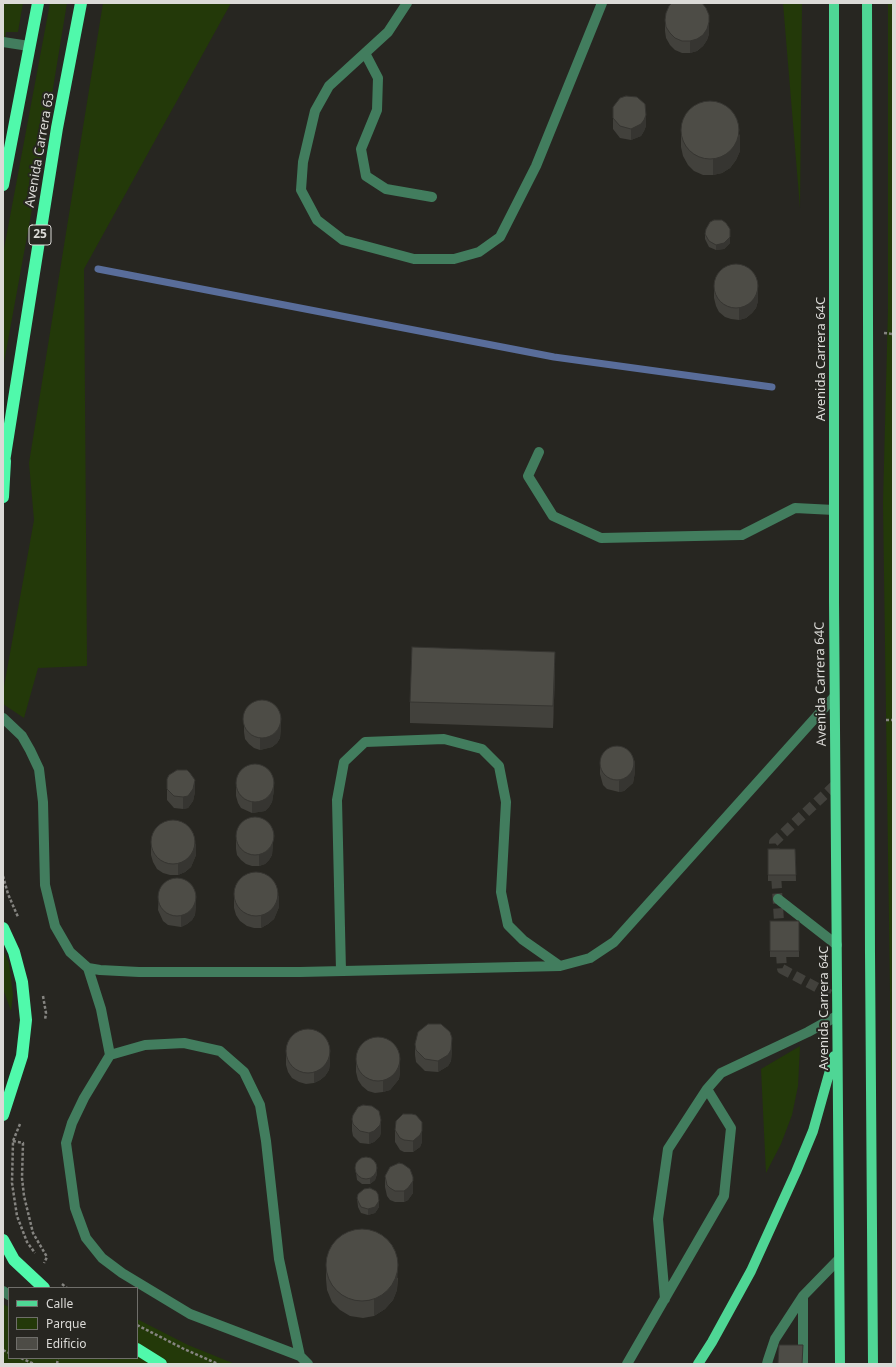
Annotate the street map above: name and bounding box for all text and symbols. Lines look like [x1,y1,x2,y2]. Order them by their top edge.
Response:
street label: Avenida Carrera 63 [22,91,58,209]
road number: 25 [29,225,51,245]
street label: Avenida Carrera 64C [813,297,829,421]
street label: Avenida Carrera 64C [812,622,830,746]
street label: Avenida Carrera 64C [816,946,832,1070]
legend [8,1287,138,1359]
text: Calle [46,1295,73,1312]
text: Parque [46,1315,86,1332]
text: Edificio [46,1335,87,1352]

